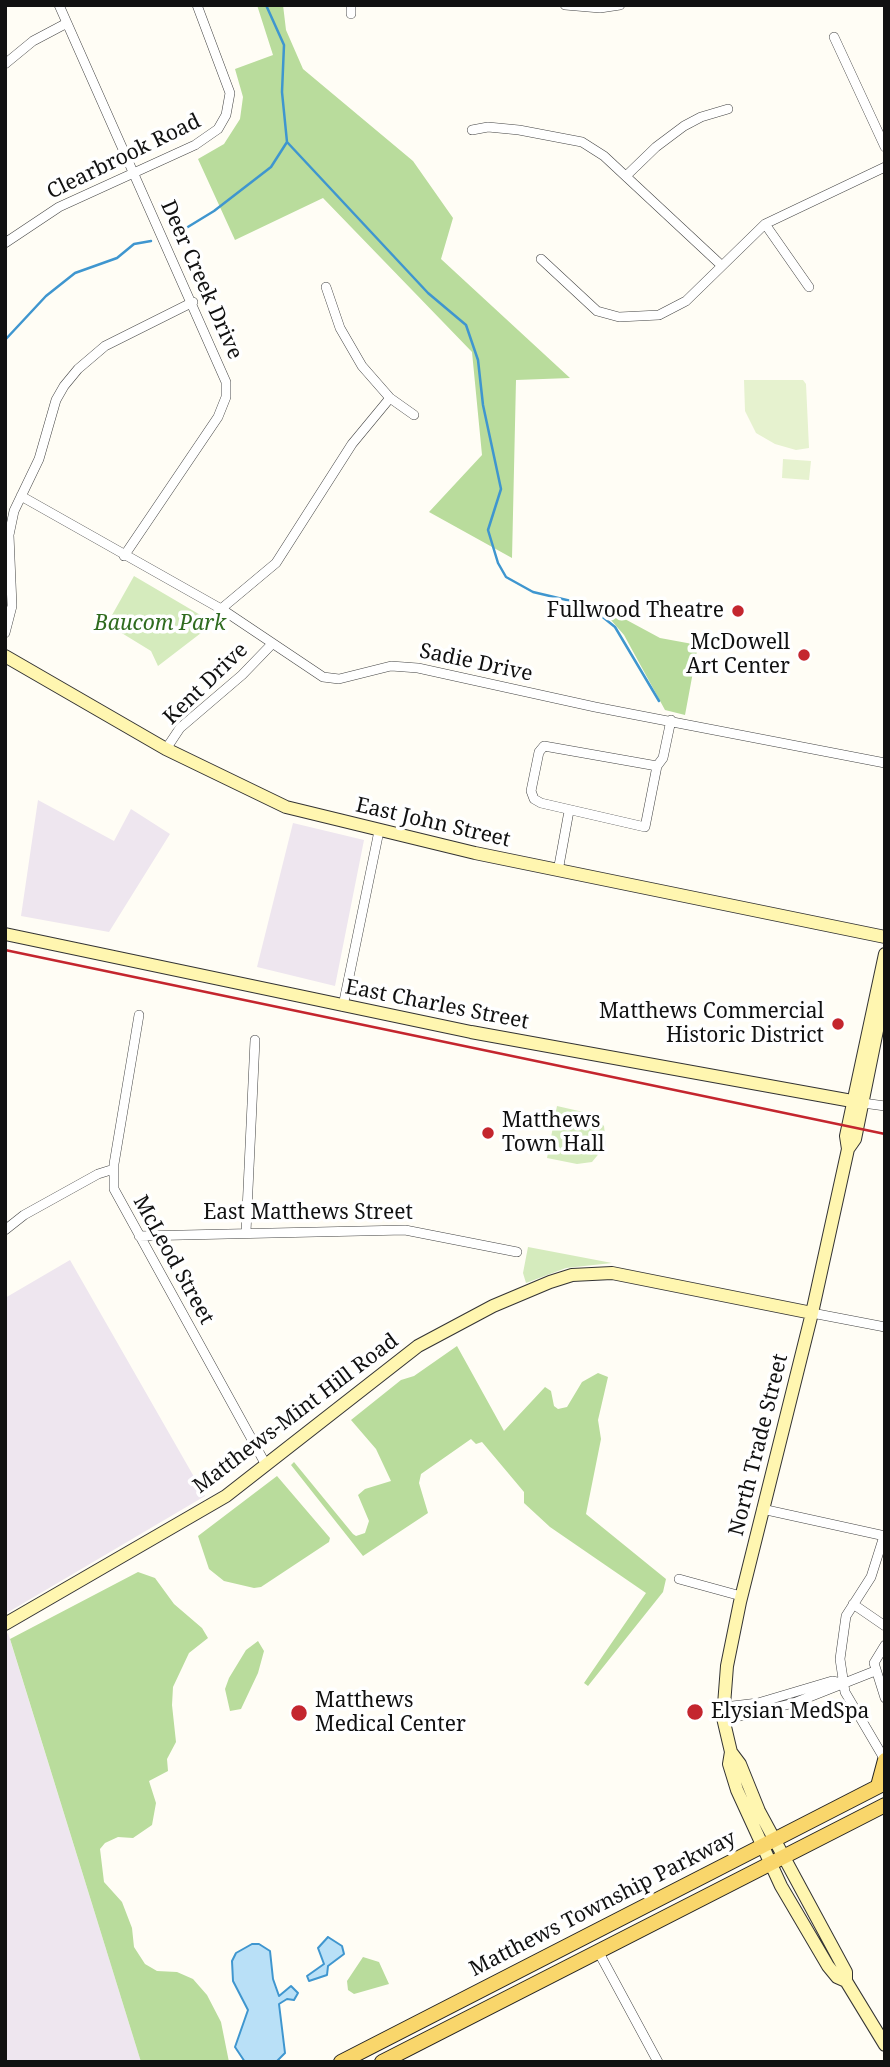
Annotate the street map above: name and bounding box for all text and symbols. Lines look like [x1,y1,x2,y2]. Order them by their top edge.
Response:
street label: Clearbrook Road [43,109,205,205]
street label: Deer Creek Drive [155,197,247,363]
place label: Fullwood Theatre [547,598,724,624]
marker: Fullwood Theatre [730,603,746,619]
park label: Baucom Park [94,611,226,637]
place label: McDowell Art Center [686,630,790,680]
street label: Kent Drive [159,638,253,730]
street label: Sadie Drive [417,639,535,687]
marker: McDowell Art Center [796,647,812,663]
street label: East John Street [353,793,513,853]
street label: East Charles Street [343,975,531,1035]
place label: Matthews Commercial Historic District [599,999,824,1049]
marker: Matthews Commercial Historic District [830,1016,846,1032]
place label: Matthews Town Hall [502,1108,605,1158]
marker: Matthews Town Hall [480,1125,496,1141]
street label: McLeod Street [127,1191,219,1329]
street label: East Matthews Street [203,1200,413,1226]
street label: Matthews-Mint Hill Road [188,1329,404,1499]
street label: North Trade Street [724,1351,794,1539]
place label: Matthews Medical Center [315,1688,466,1738]
place label: Elysian MedSpa [711,1699,869,1725]
marker: Elysian MedSpa [685,1702,705,1722]
marker: Matthews Medical Center [289,1703,309,1723]
street label: Matthews Township Parkway [466,1826,740,1982]

